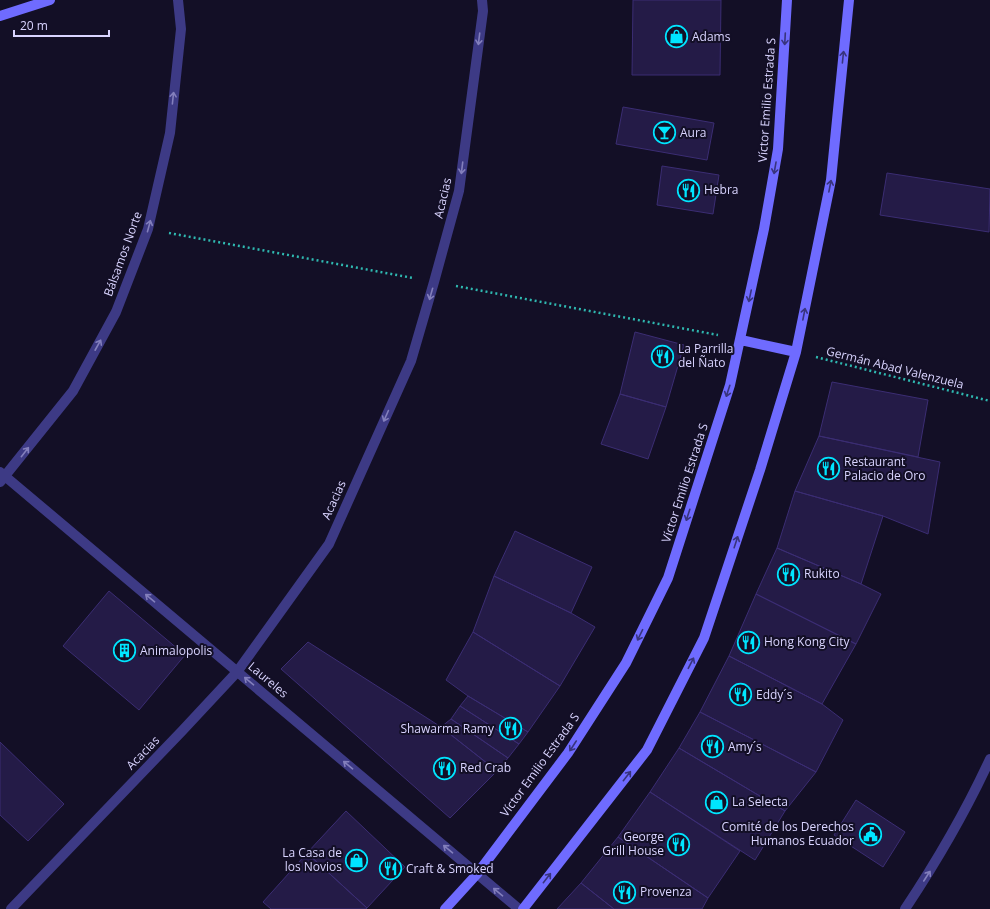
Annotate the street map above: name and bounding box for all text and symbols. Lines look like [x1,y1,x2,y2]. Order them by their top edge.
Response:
scale bar [14,12,109,38]
text: 20 m [20,17,48,34]
shop icon: Adams [663,24,689,50]
place label: Adams [692,28,731,45]
one-way arrow [475,32,483,45]
one-way arrow [781,32,789,45]
street label: Víctor Emilio Estrada S [754,37,779,163]
one-way arrow [840,51,847,64]
one-way arrow [170,92,177,105]
bar icon: Aura [652,120,678,146]
place label: Aura [680,124,707,141]
one-way arrow [458,161,466,174]
one-way arrow [771,162,779,175]
street label: Acacias [430,176,455,220]
restaurant icon: Hebra [675,177,701,203]
one-way arrow [826,180,834,193]
place label: Hebra [704,181,739,198]
street label: Bálsamos Norte [99,209,146,299]
one-way arrow [146,220,153,233]
one-way arrow [427,287,434,300]
one-way arrow [745,289,753,302]
one-way arrow [800,307,808,320]
one-way arrow [95,339,102,351]
place label: La Parrilla del Ñato [678,340,734,371]
street label: Germán Abad Valenzuela [825,342,966,393]
restaurant icon: La Parrilla del Ñato [649,343,675,369]
one-way arrow [724,384,731,397]
one-way arrow [382,409,390,421]
street label: Víctor Emilio Estrada S [657,421,712,545]
one-way arrow [20,446,29,457]
place label: Restaurant Palacio de Oro [844,453,925,484]
restaurant icon: Restaurant Palacio de Oro [816,456,842,482]
street label: Acacias [317,477,350,522]
one-way arrow [684,508,692,520]
one-way arrow [733,535,740,548]
restaurant icon: Rukito [775,561,801,587]
place label: Rukito [804,565,840,582]
one-way arrow [144,593,155,602]
one-way arrow [636,629,643,641]
restaurant icon: Hong Kong City [736,629,762,655]
place label: Hong Kong City [764,633,850,650]
building icon: Animalopolis [111,638,137,664]
place label: Animalopolis [140,642,213,659]
street label: Laureles [245,658,292,702]
one-way arrow [688,658,695,670]
one-way arrow [244,677,254,686]
restaurant icon: Eddy´s [727,682,753,708]
place label: Eddy´s [756,686,793,703]
street label: Víctor Emilio Estrada S [496,709,583,820]
restaurant icon: Shawarma Ramy [497,716,523,742]
place label: Shawarma Ramy [400,720,495,737]
street label: Acacias [122,732,163,773]
restaurant icon: Amy´s [700,734,726,760]
place label: Amy´s [728,738,762,755]
one-way arrow [568,740,576,752]
restaurant icon: Red Crab [431,755,457,781]
place label: Red Crab [460,759,511,776]
one-way arrow [343,761,354,770]
one-way arrow [622,770,631,781]
shop icon: La Selecta [704,789,730,815]
place label: La Selecta [732,793,788,810]
place label: Comité de los Derechos Humanos Ecuador [722,818,854,849]
public building icon: Comité de los Derechos Humanos Ecuador [857,821,883,847]
place label: George Grill House [602,828,664,859]
restaurant icon: George Grill House [666,831,692,857]
place label: La Casa de los Novios [282,844,342,875]
one-way arrow [442,845,453,854]
shop icon: La Casa de los Novios [344,847,370,873]
restaurant icon: Craft & Smoked [377,856,403,882]
place label: Craft & Smoked [406,860,494,877]
one-way arrow [923,870,931,882]
one-way arrow [542,873,551,884]
restaurant icon: Provenza [611,879,637,905]
place label: Provenza [640,883,692,900]
one-way arrow [493,887,503,896]

